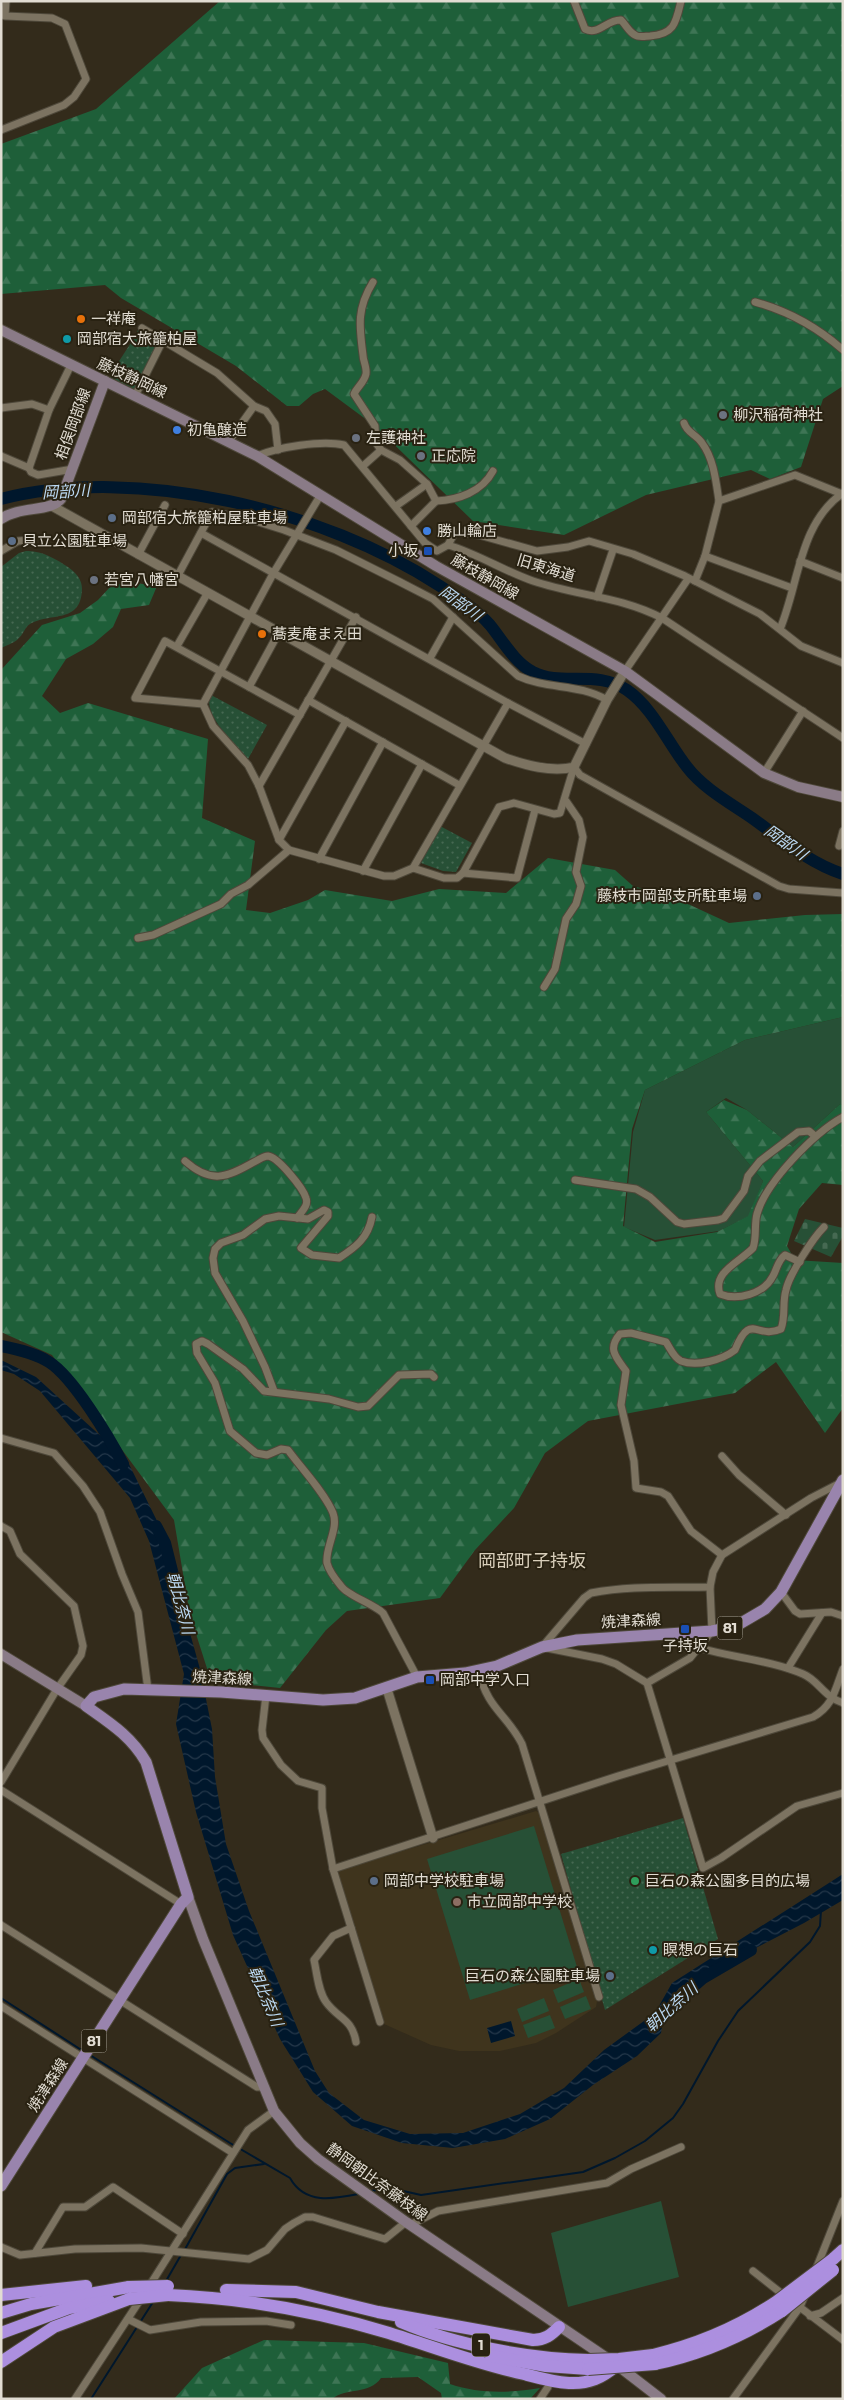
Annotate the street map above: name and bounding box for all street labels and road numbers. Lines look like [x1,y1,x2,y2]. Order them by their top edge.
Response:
street label: 藤枝静岡線 [94,353,170,402]
street label: 相俣岡部線 [51,385,94,462]
street label: 藤枝静岡線 [448,550,522,604]
street label: 旧東海道 [515,550,578,585]
street label: 焼津森線 [601,1609,661,1632]
road number: 81 [718,1616,742,1640]
street label: 焼津森線 [192,1666,252,1689]
road number: 81 [82,2030,106,2052]
street label: 焼津森線 [23,2054,72,2115]
street label: 静岡朝比奈藤枝線 [323,2139,431,2225]
road number: 1 [472,2334,490,2356]

